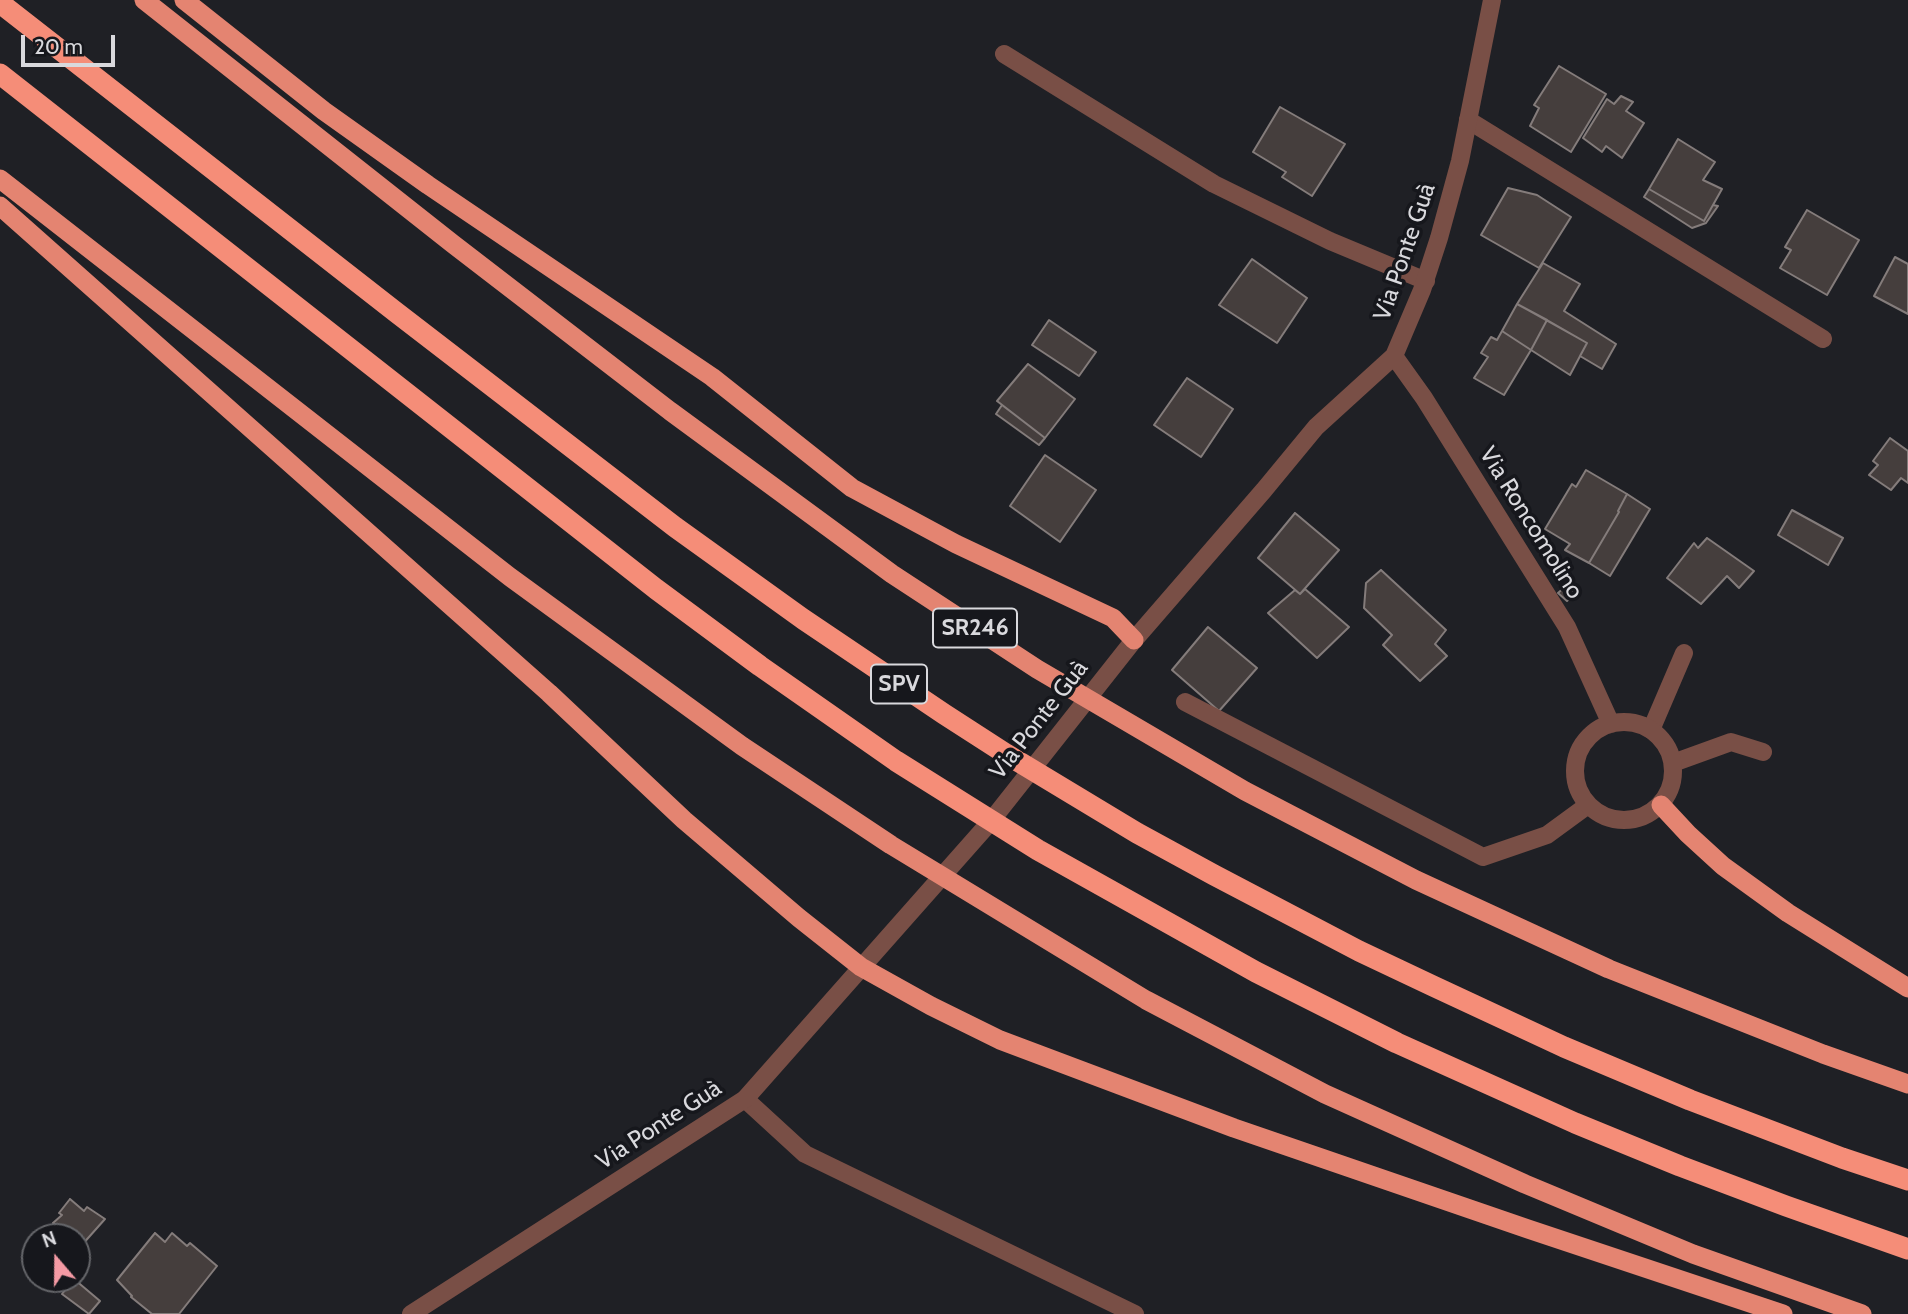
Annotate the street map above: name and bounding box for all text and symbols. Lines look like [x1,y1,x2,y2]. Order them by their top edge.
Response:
scale bar [24,21,119,65]
text: 20 m [34,34,83,59]
street label: Via Ponte Guà [1368,180,1442,324]
street label: Via Roncomolino [1473,442,1589,604]
road number: SR246 [933,608,1017,648]
street label: Via Ponte Guà [984,655,1094,785]
road number: SPV [871,664,927,704]
street label: Via Ponte Guà [591,1074,727,1176]
north arrow [21,1223,91,1293]
text: N [39,1227,60,1253]

